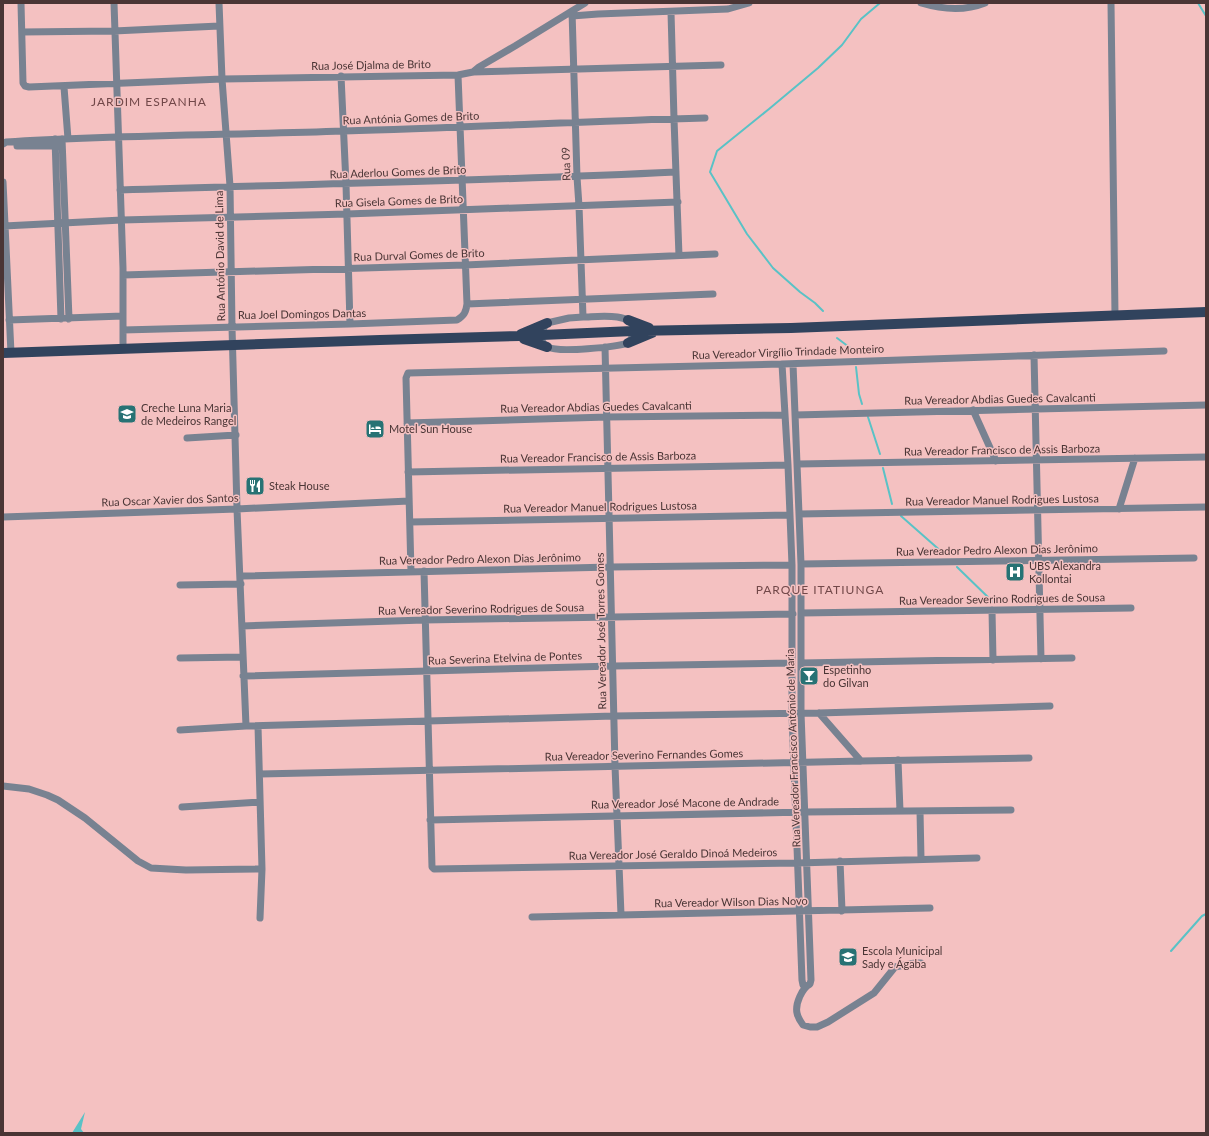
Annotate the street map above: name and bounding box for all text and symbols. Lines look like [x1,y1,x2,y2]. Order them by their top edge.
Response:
street label: Rua José Djalma de Brito [311,57,431,72]
district label: JARDIM ESPANHA [91,94,207,109]
street label: Rua Antónia Gomes de Brito [342,109,479,126]
street label: Rua 09 [558,147,573,181]
street label: Rua Aderlou Gomes de Brito [329,163,467,180]
street label: Rua António David de Lima [212,191,227,321]
street label: Rua Gisela Gomes de Brito [335,192,463,209]
street label: Rua Durval Gomes de Brito [353,246,485,263]
street label: Rua Joel Domingos Dantas [238,306,367,321]
street label: Rua Vereador Virgílio Trindade Monteiro [692,342,884,361]
street label: Rua Vereador Abdias Guedes Cavalcanti [904,390,1096,407]
street label: Rua Vereador Abdias Guedes Cavalcanti [500,398,692,415]
place label: Creche Luna Maria de Medeiros Rangel [141,401,236,427]
school or university icon: Creche Luna Maria de Medeiros Rangel [116,403,138,425]
hotel icon: Motel Sun House [364,418,386,440]
place label: Motel Sun House [389,422,473,435]
street label: Rua Vereador Francisco de Assis Barboza [904,441,1100,458]
street label: Rua Vereador Francisco de Assis Barboza [500,448,696,465]
restaurant icon: Steak House [244,475,266,497]
place label: Steak House [269,479,330,492]
street label: Rua Oscar Xavier dos Santos [101,491,239,508]
street label: Rua Vereador Manuel Rodrigues Lustosa [905,491,1099,508]
street label: Rua Vereador Manuel Rodrigues Lustosa [503,498,697,515]
street label: Rua Vereador Pedro Alexon Dias Jerônimo [896,541,1098,558]
street label: Rua Vereador Pedro Alexon Dias Jerônimo [379,550,581,567]
street label: Rua Vereador José Torres Gomes [593,552,608,710]
place label: UBS Alexandra Kollontai [1029,559,1101,585]
hospital icon: UBS Alexandra Kollontai [1004,561,1026,583]
district label: PARQUE ITATIUNGA [756,582,884,597]
street label: Rua Vereador Severino Rodrigues de Sousa [899,590,1105,607]
street label: Rua Vereador Severino Rodrigues de Sousa [378,600,584,617]
street label: Rua Severina Etelvina de Pontes [428,648,582,667]
street label: Rua Vereador Francisco António de Maria [783,648,802,848]
place label: Espetinho do Gilvan [823,663,871,689]
bar icon: Espetinho do Gilvan [798,665,820,687]
street label: Rua Vereador Severino Fernandes Gomes [545,746,744,763]
street label: Rua Vereador José Macone de Andrade [591,794,779,811]
street label: Rua Vereador José Geraldo Dinoá Medeiros [569,845,778,862]
street label: Rua Vereador Wilson Dias Novo [654,894,808,909]
place label: Escola Municipal Sady e Ágaba [862,944,942,970]
school or university icon: Escola Municipal Sady e Ágaba [837,946,859,968]

